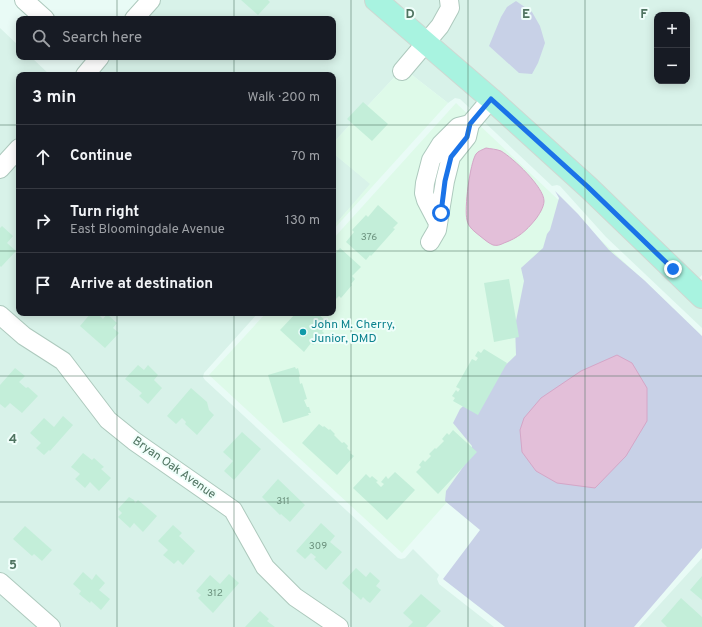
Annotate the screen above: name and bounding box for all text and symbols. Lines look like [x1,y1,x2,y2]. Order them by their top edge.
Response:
text: D [405,7,415,23]
text: E [522,7,530,23]
text: F [640,7,648,23]
map controls [654,12,690,84]
button: + [654,12,690,48]
search box [16,16,336,60]
icon: search [30,27,52,49]
text: Search here [62,29,142,48]
button: − [654,48,690,84]
text: 3 min [32,87,76,109]
text: Walk · 200 m [248,90,320,106]
icon: ahead [32,146,54,168]
text: Continue [70,147,132,166]
text: 70 m [291,149,320,165]
text: Turn right [70,203,139,222]
route start [432,204,450,222]
icon: right [32,210,54,232]
text: 130 m [285,213,320,229]
text: East Bloomingdale Avenue [70,222,225,238]
house number: 376 [361,231,377,244]
route end [664,260,682,278]
icon: arrive [32,274,54,296]
text: Arrive at destination [70,275,213,294]
place label: John M. Cherry, Junior, DMD [311,317,395,347]
marker: John M. Cherry, Junior, DMD [298,327,308,337]
text: 4 [9,432,17,448]
street label: Bryan Oak Avenue [129,433,219,503]
house number: 311 [276,495,290,508]
house number: 309 [309,540,327,553]
text: 5 [9,558,17,574]
house number: 312 [207,587,223,600]

